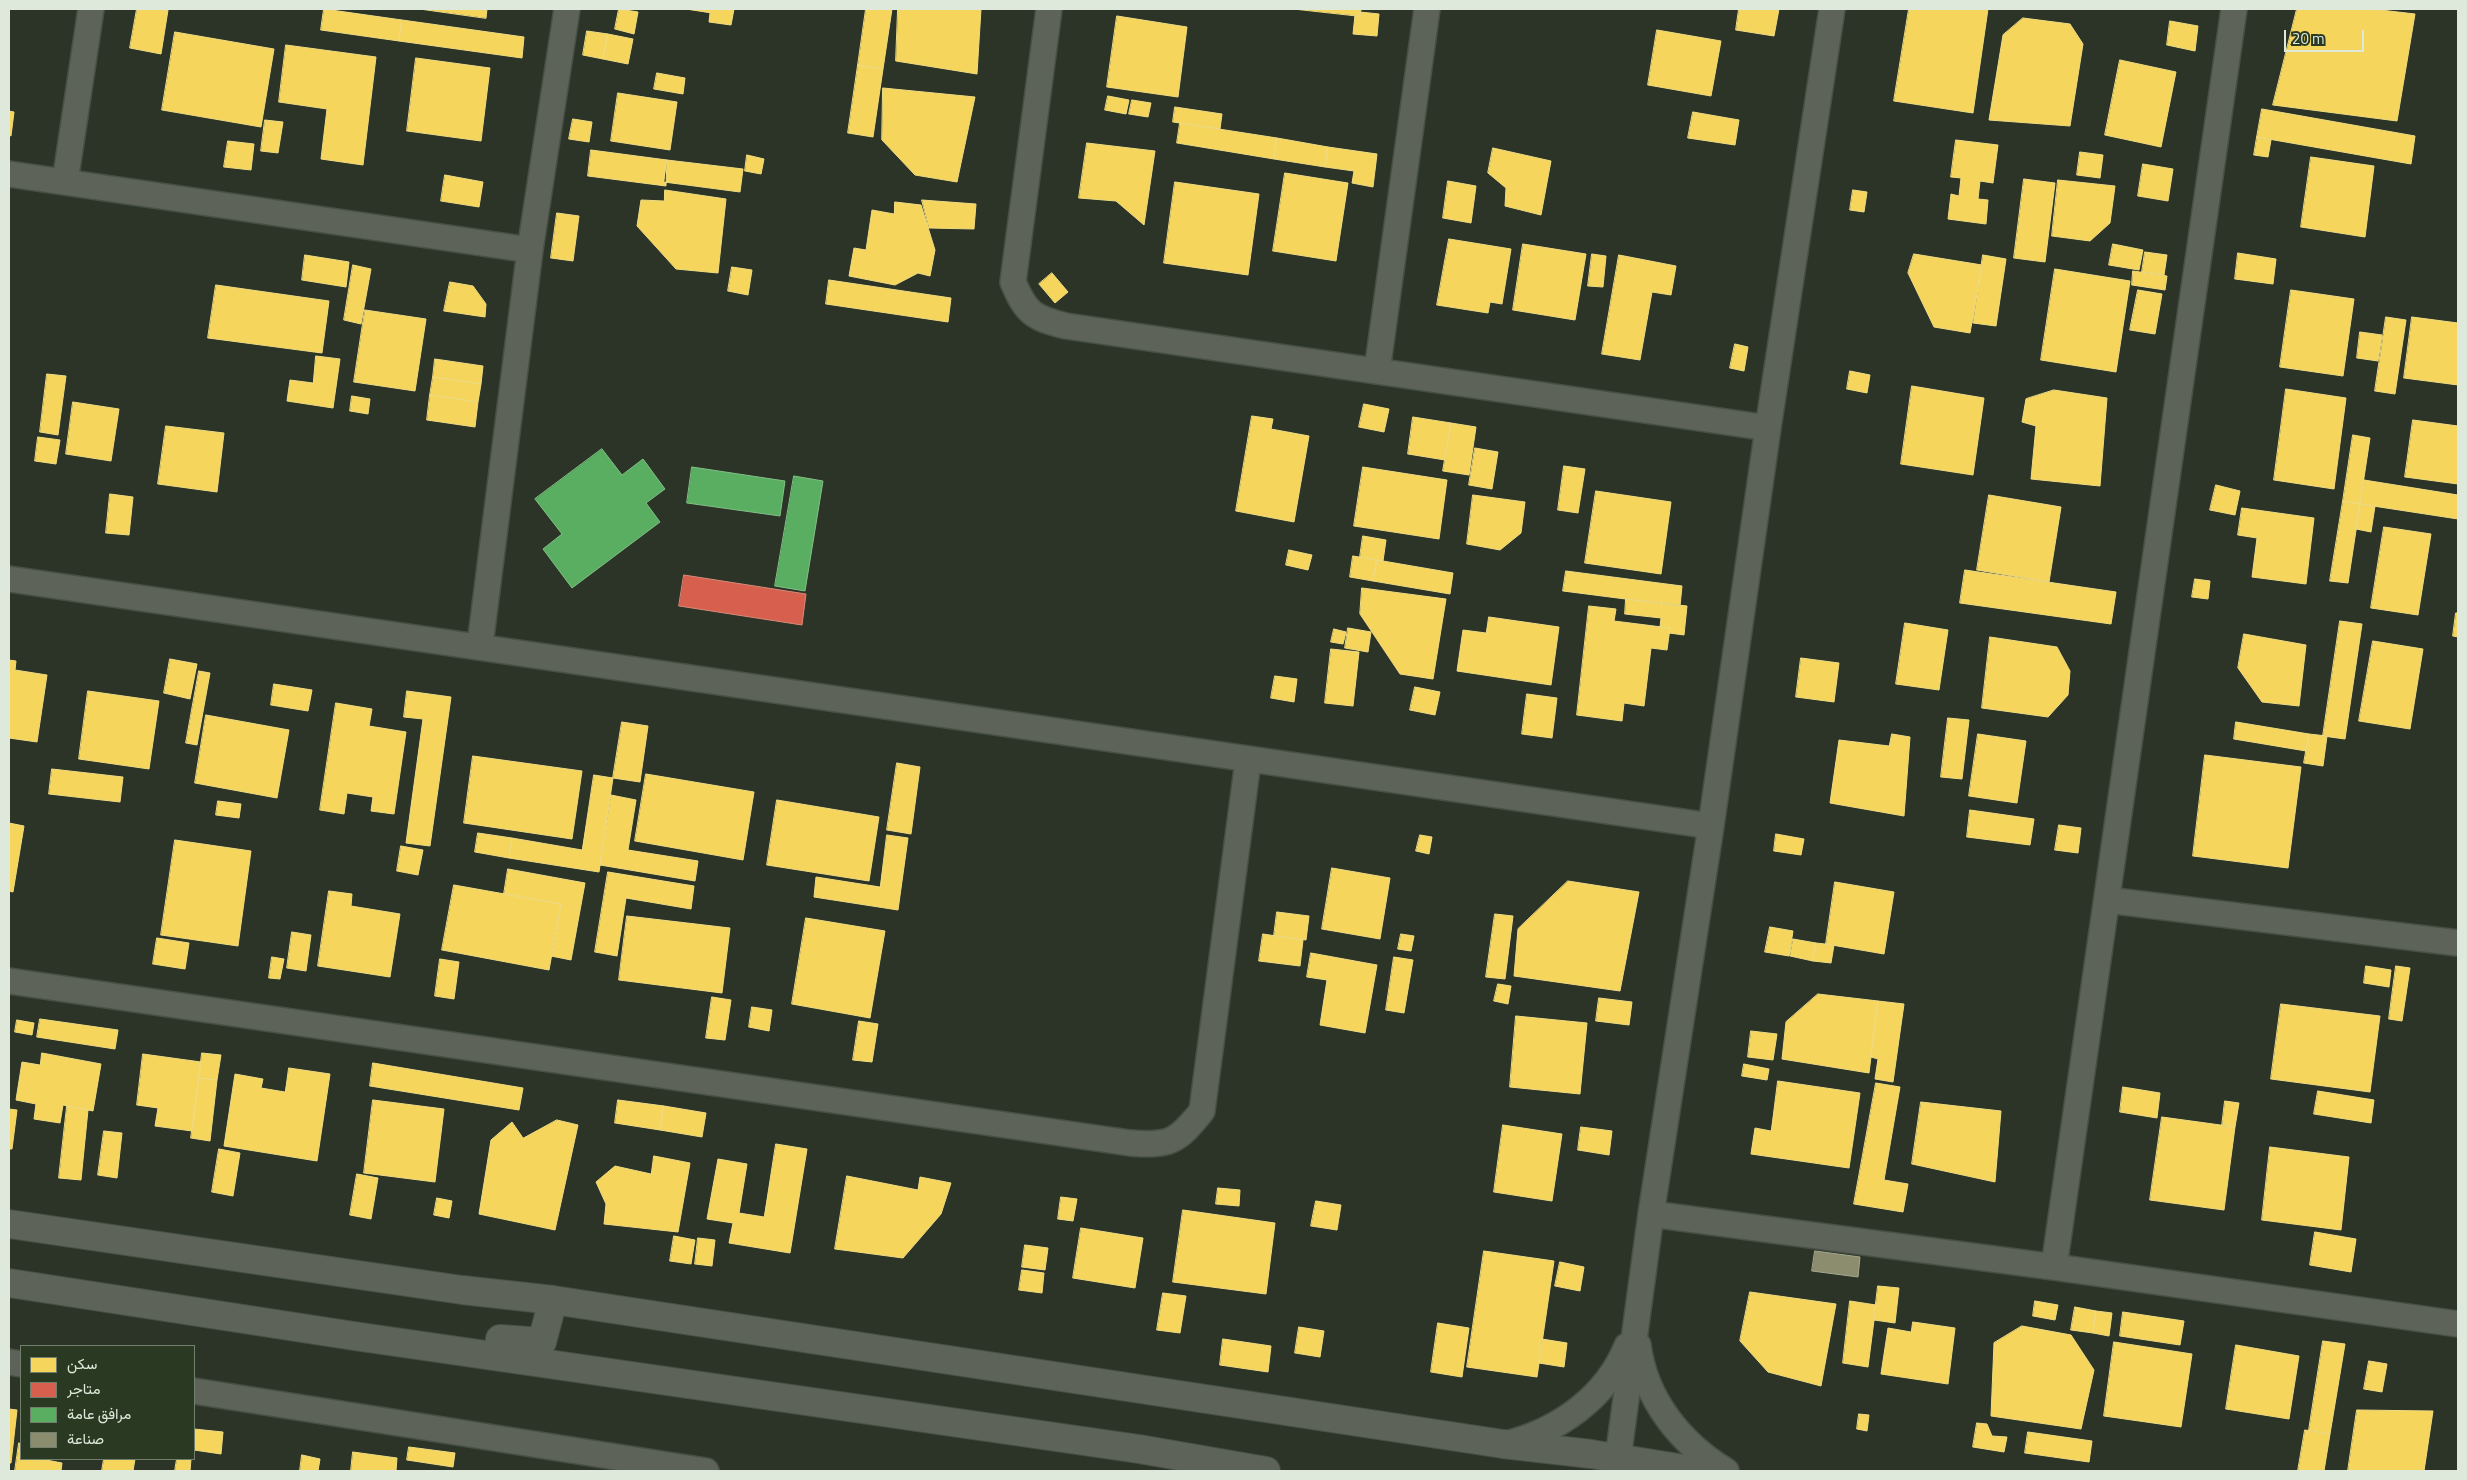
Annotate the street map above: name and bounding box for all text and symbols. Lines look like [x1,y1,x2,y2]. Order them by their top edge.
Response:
scale bar [2287,20,2367,52]
text: 20 m [2292,27,2325,50]
legend [20,1345,195,1460]
text: سكن [67,1352,97,1375]
text: متاجر [67,1377,101,1400]
text: مرافق عامة [67,1402,131,1425]
text: صناعة [67,1427,104,1450]

